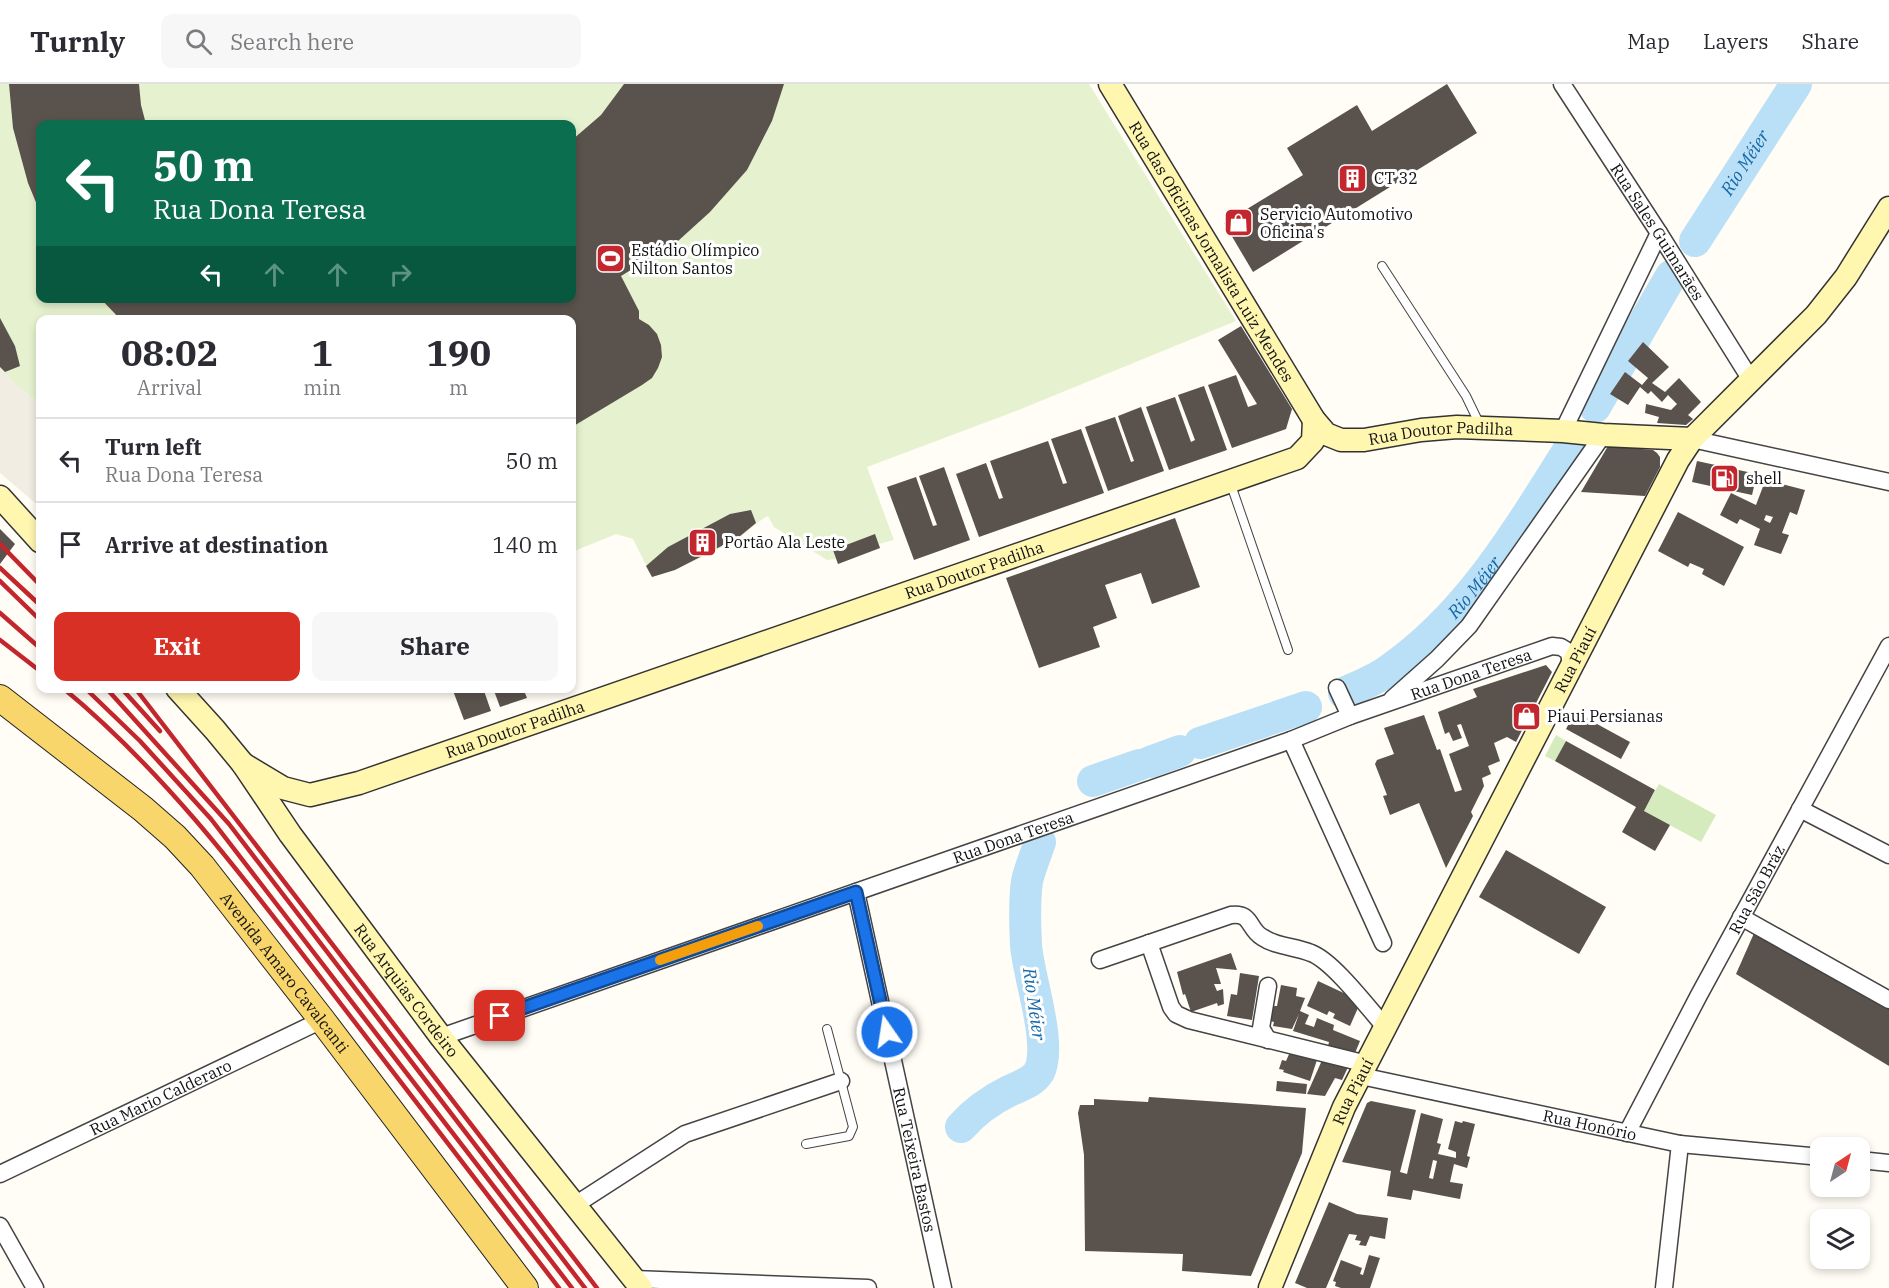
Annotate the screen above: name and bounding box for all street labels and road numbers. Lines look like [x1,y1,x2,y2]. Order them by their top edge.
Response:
street label: Rua das Oficinas Jornalista Luiz Mendes [1125,117,1299,386]
street label: Rua Sales Guimarães [1606,159,1709,304]
street label: Rua Doutor Padilha [1367,417,1514,449]
street label: Rua Doutor Padilha [902,536,1046,603]
street label: Rua Piauí [1550,623,1600,696]
street label: Rua Dona Teresa [1408,644,1534,704]
street label: Rua Doutor Padilha [443,696,587,762]
street label: Rua Dona Teresa [950,807,1076,867]
street label: Rua São Bráz [1724,841,1789,937]
street label: Avenida Amaro Cavalcanti [216,888,353,1057]
street label: Rua Arquias Cordeiro [350,920,463,1061]
street label: Rua Mario Calderaro [86,1055,235,1140]
street label: Rua Piauí [1328,1055,1377,1128]
street label: Rua Teixeira Bastos [889,1085,940,1234]
street label: Rua Honório [1541,1105,1638,1144]

